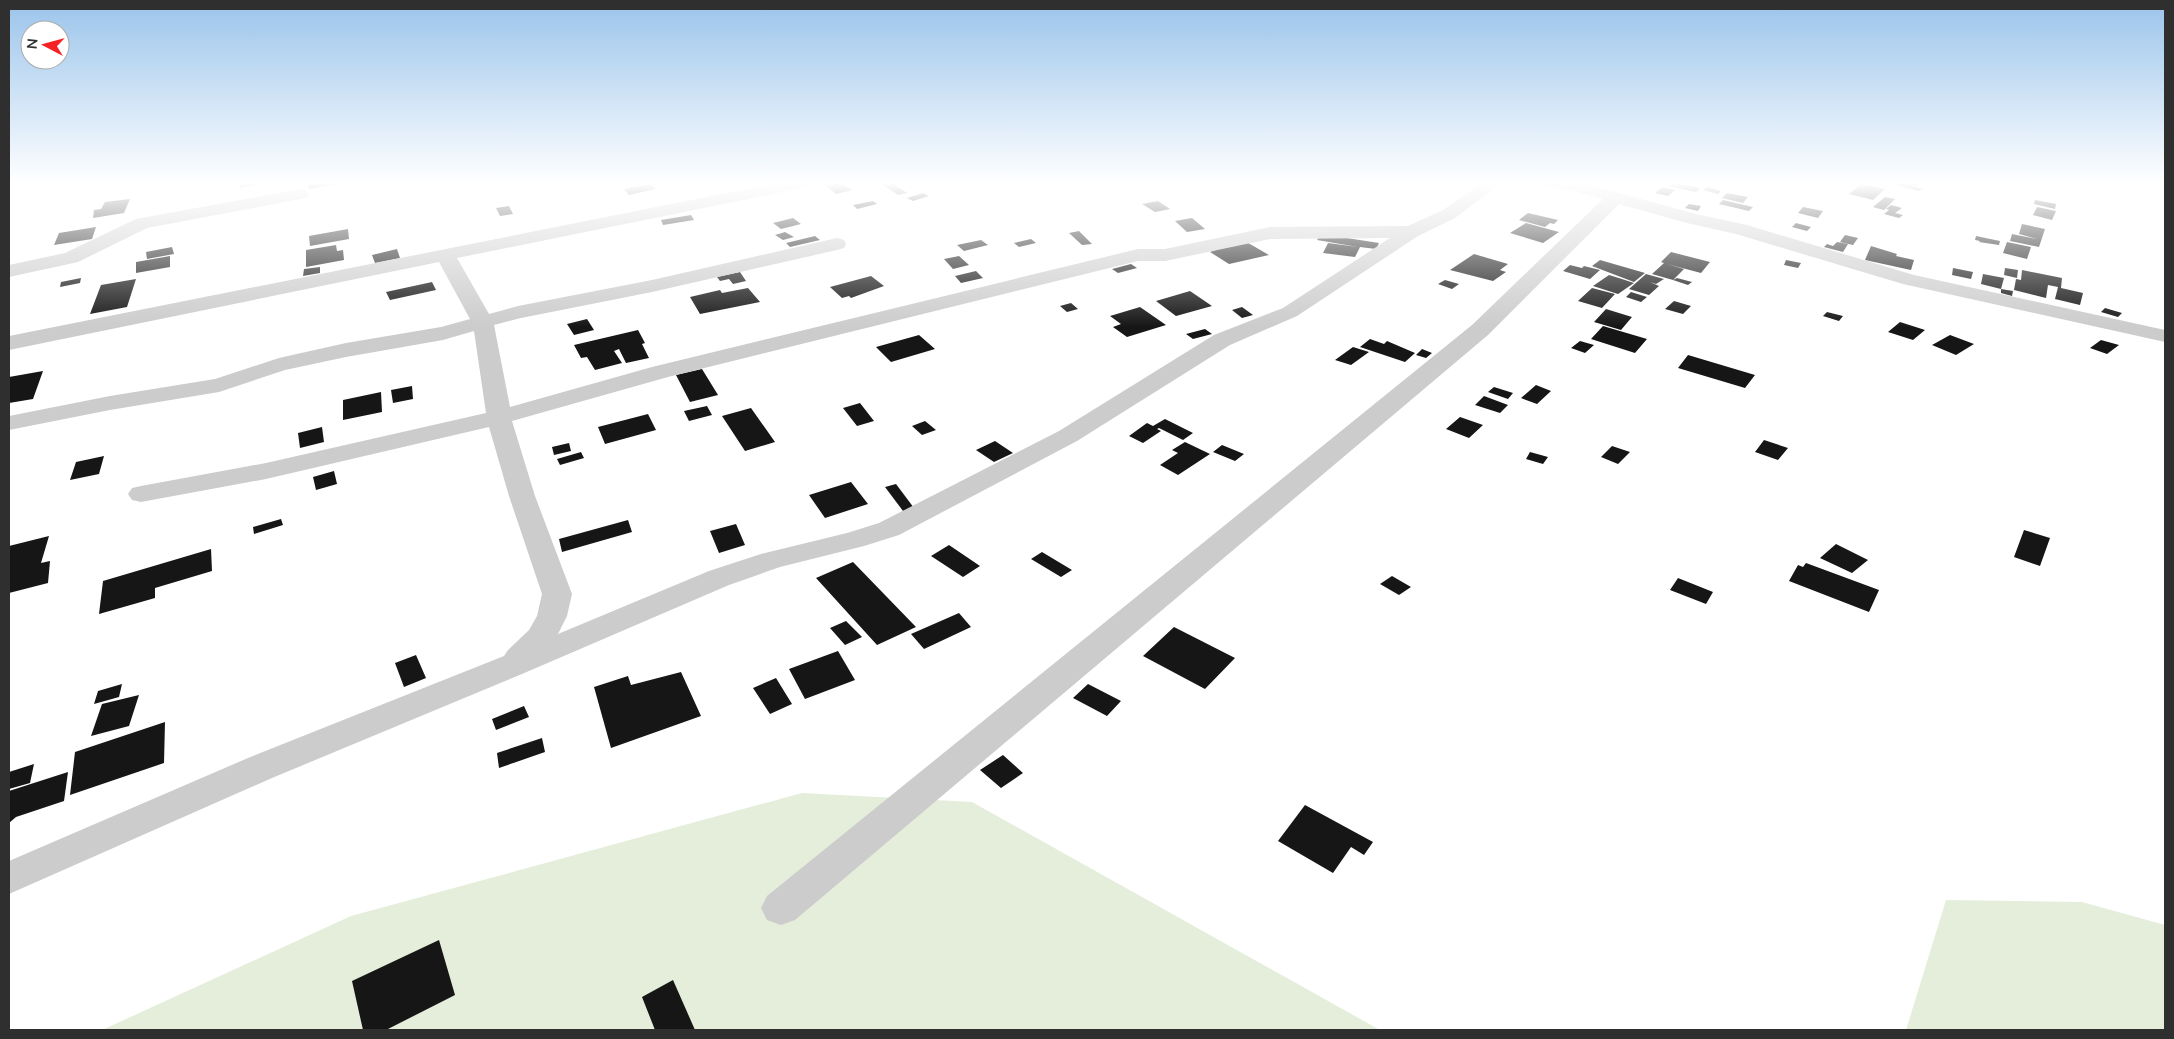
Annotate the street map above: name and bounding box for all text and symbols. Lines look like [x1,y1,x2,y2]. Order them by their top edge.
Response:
north arrow [20,20,70,70]
text: N [23,37,42,50]

